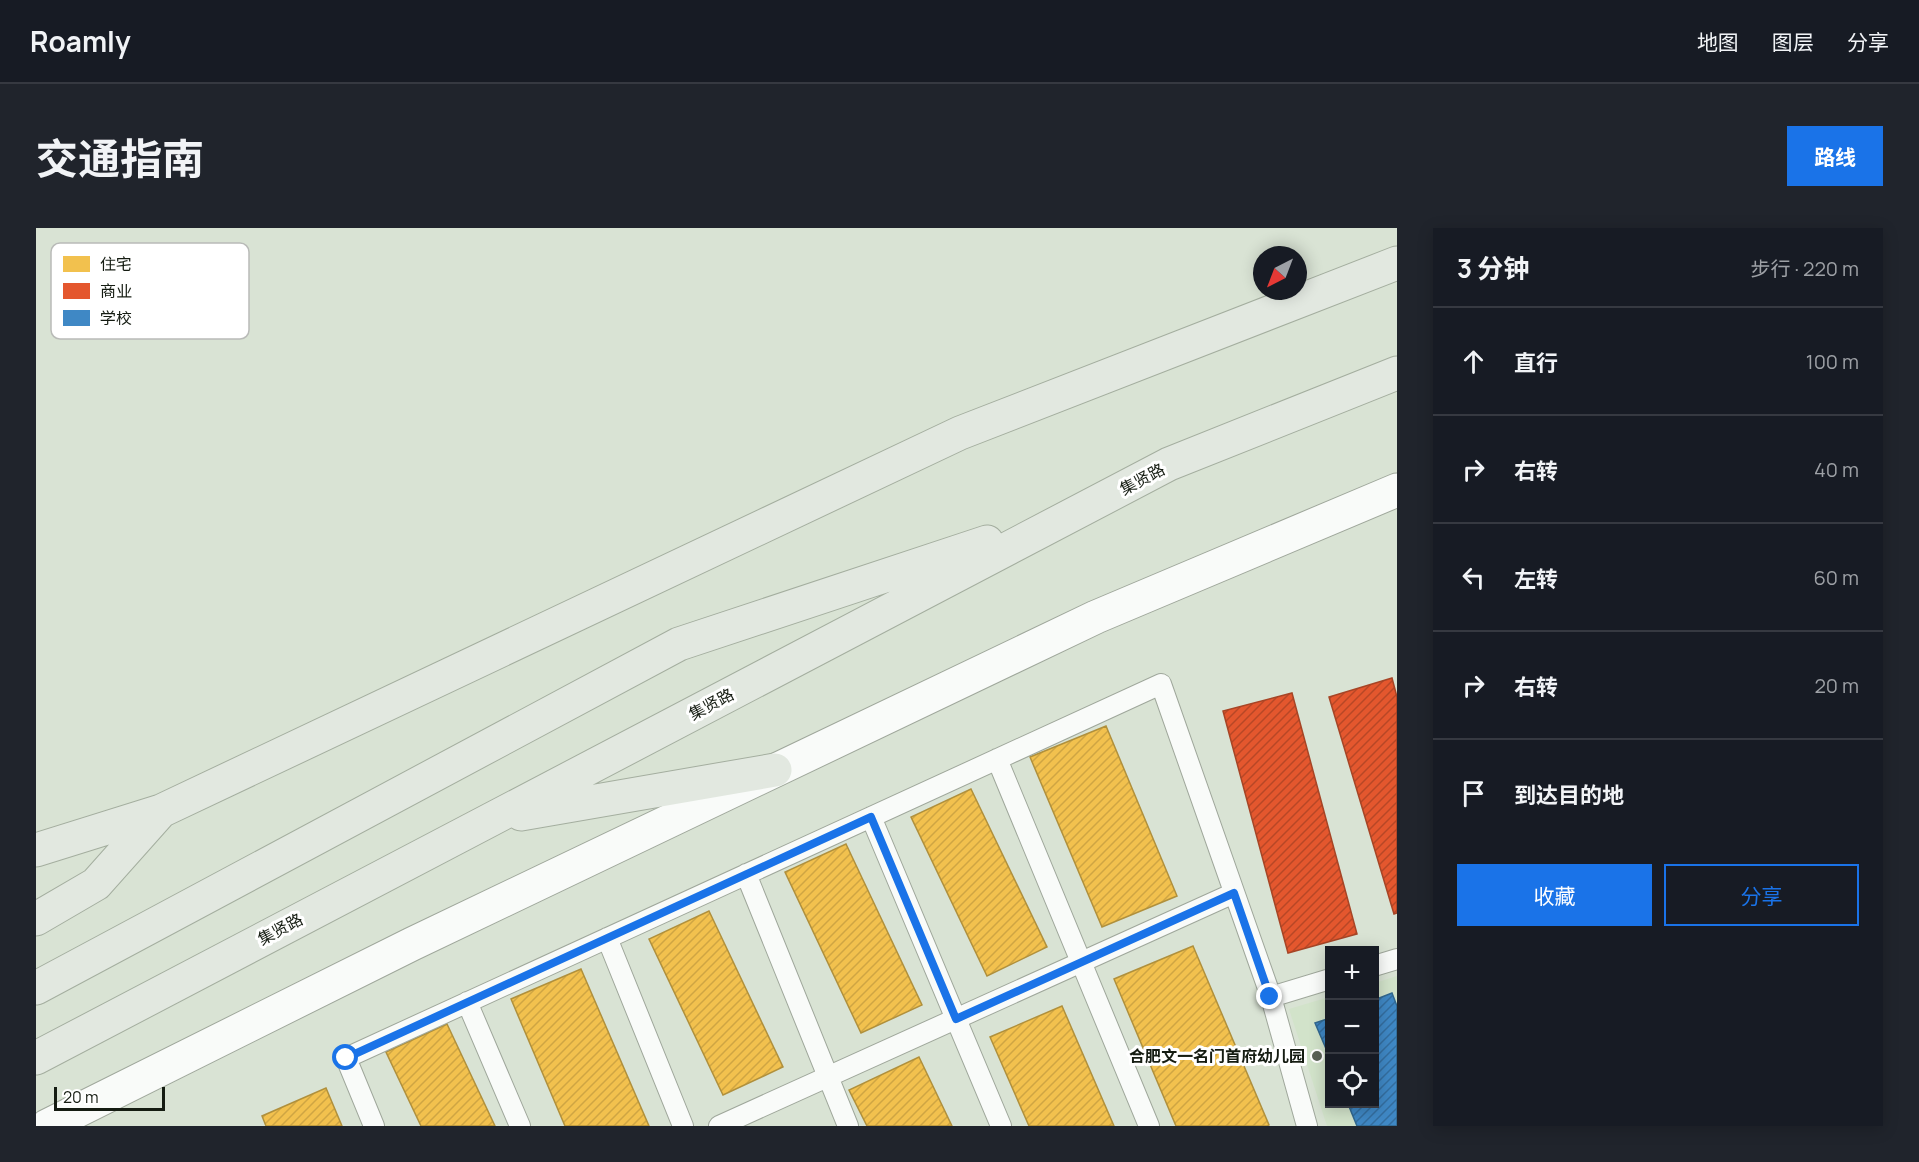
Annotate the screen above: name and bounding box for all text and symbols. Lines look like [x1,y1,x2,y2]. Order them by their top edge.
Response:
text: Roamly [30,22,131,60]
text: 地图 [1697,28,1739,56]
text: 图层 [1772,28,1814,56]
text: 分享 [1847,28,1889,56]
button: 路线 [1787,126,1883,186]
text: 交通指南 [36,129,204,187]
legend [51,243,249,339]
north arrow [1253,246,1307,300]
text: 3 分钟 [1457,250,1529,286]
text: 住宅 [100,253,132,275]
text: 步行 · 220 m [1751,255,1859,282]
text: 商业 [100,280,132,302]
text: 学校 [100,307,132,329]
icon: ahead [1457,345,1490,378]
text: 直行 [1514,348,1558,378]
text: 100 m [1806,348,1859,375]
icon: right [1457,453,1490,486]
text: 右转 [1514,456,1558,486]
text: 40 m [1814,456,1859,483]
street label: 集贤路 [1116,458,1168,500]
icon: left [1457,561,1490,594]
text: 左转 [1514,564,1558,594]
text: 60 m [1813,564,1859,591]
icon: right [1457,669,1490,702]
text: 右转 [1514,672,1558,702]
text: 20 m [1814,672,1859,699]
street label: 集贤路 [685,683,737,725]
icon: arrive [1457,777,1490,810]
text: 到达目的地 [1514,780,1624,810]
button: 收藏 [1457,864,1652,926]
button: 分享 [1664,864,1859,926]
street label: 集贤路 [254,908,306,950]
map controls [1325,946,1379,1108]
button: + [1325,946,1379,1000]
route end [1256,983,1282,1009]
button: − [1325,1000,1379,1054]
route start [332,1044,358,1070]
place label: 合肥文一名门首府幼儿园 [1129,1045,1305,1067]
marker: 合肥文一名门首府幼儿园 [1310,1049,1324,1063]
button: locate [1325,1054,1379,1108]
scale bar [54,1084,165,1112]
text: 20 m [63,1086,99,1108]

